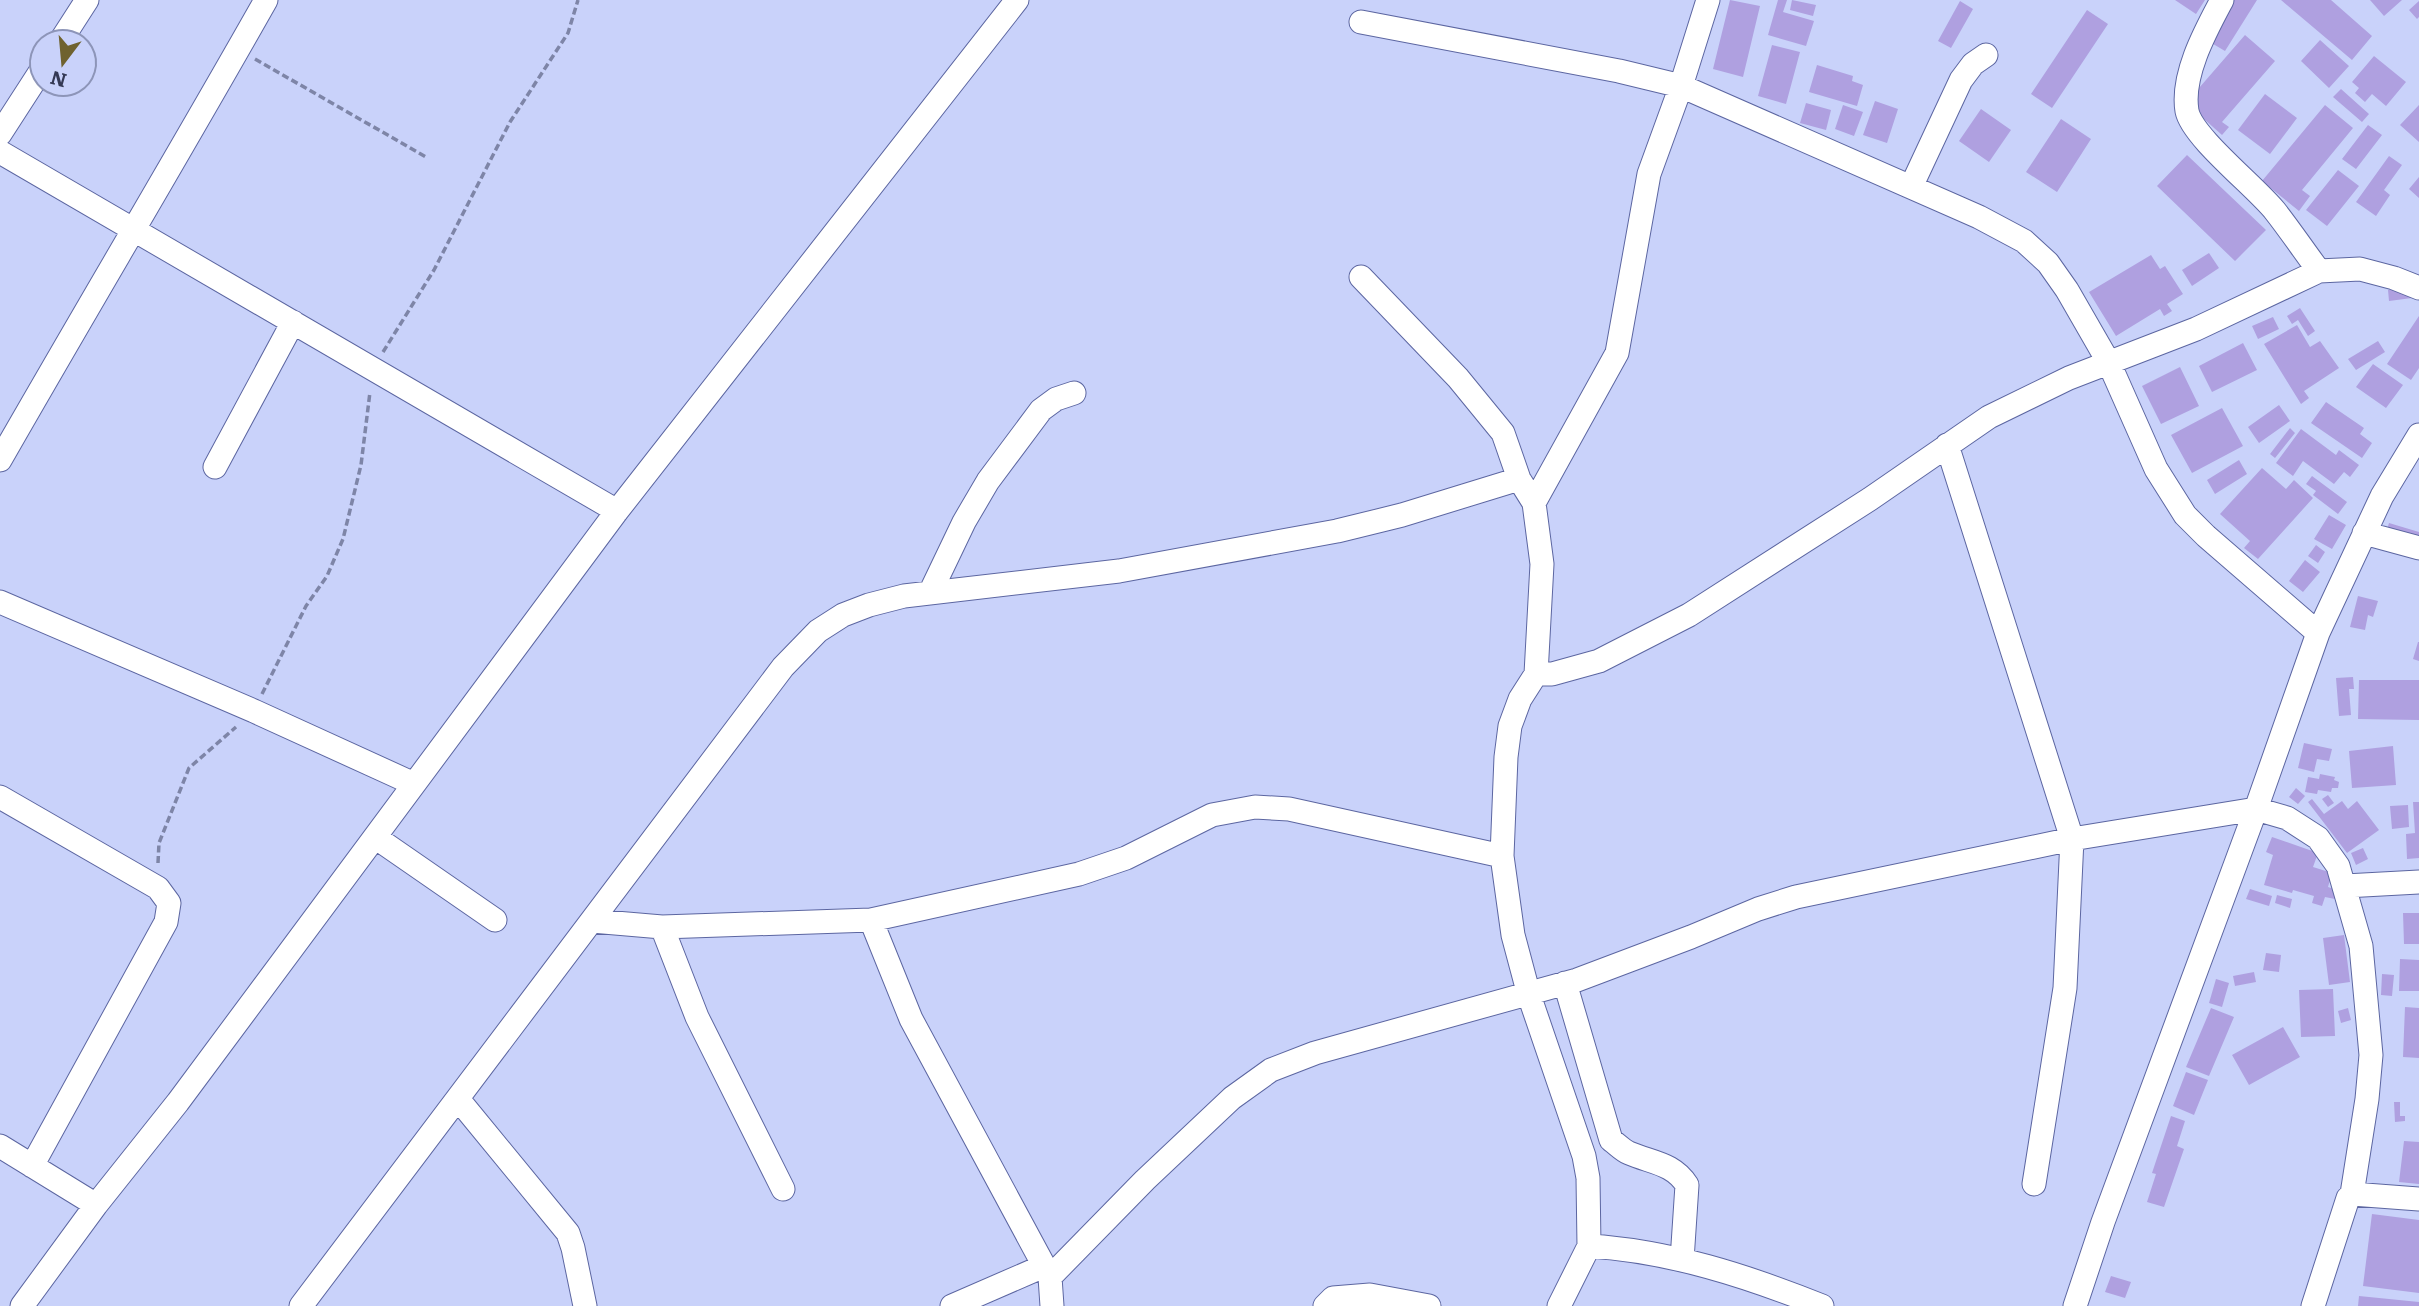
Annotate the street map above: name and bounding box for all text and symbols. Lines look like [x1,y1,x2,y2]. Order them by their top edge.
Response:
north arrow [28,28,98,98]
text: N [46,65,70,96]

